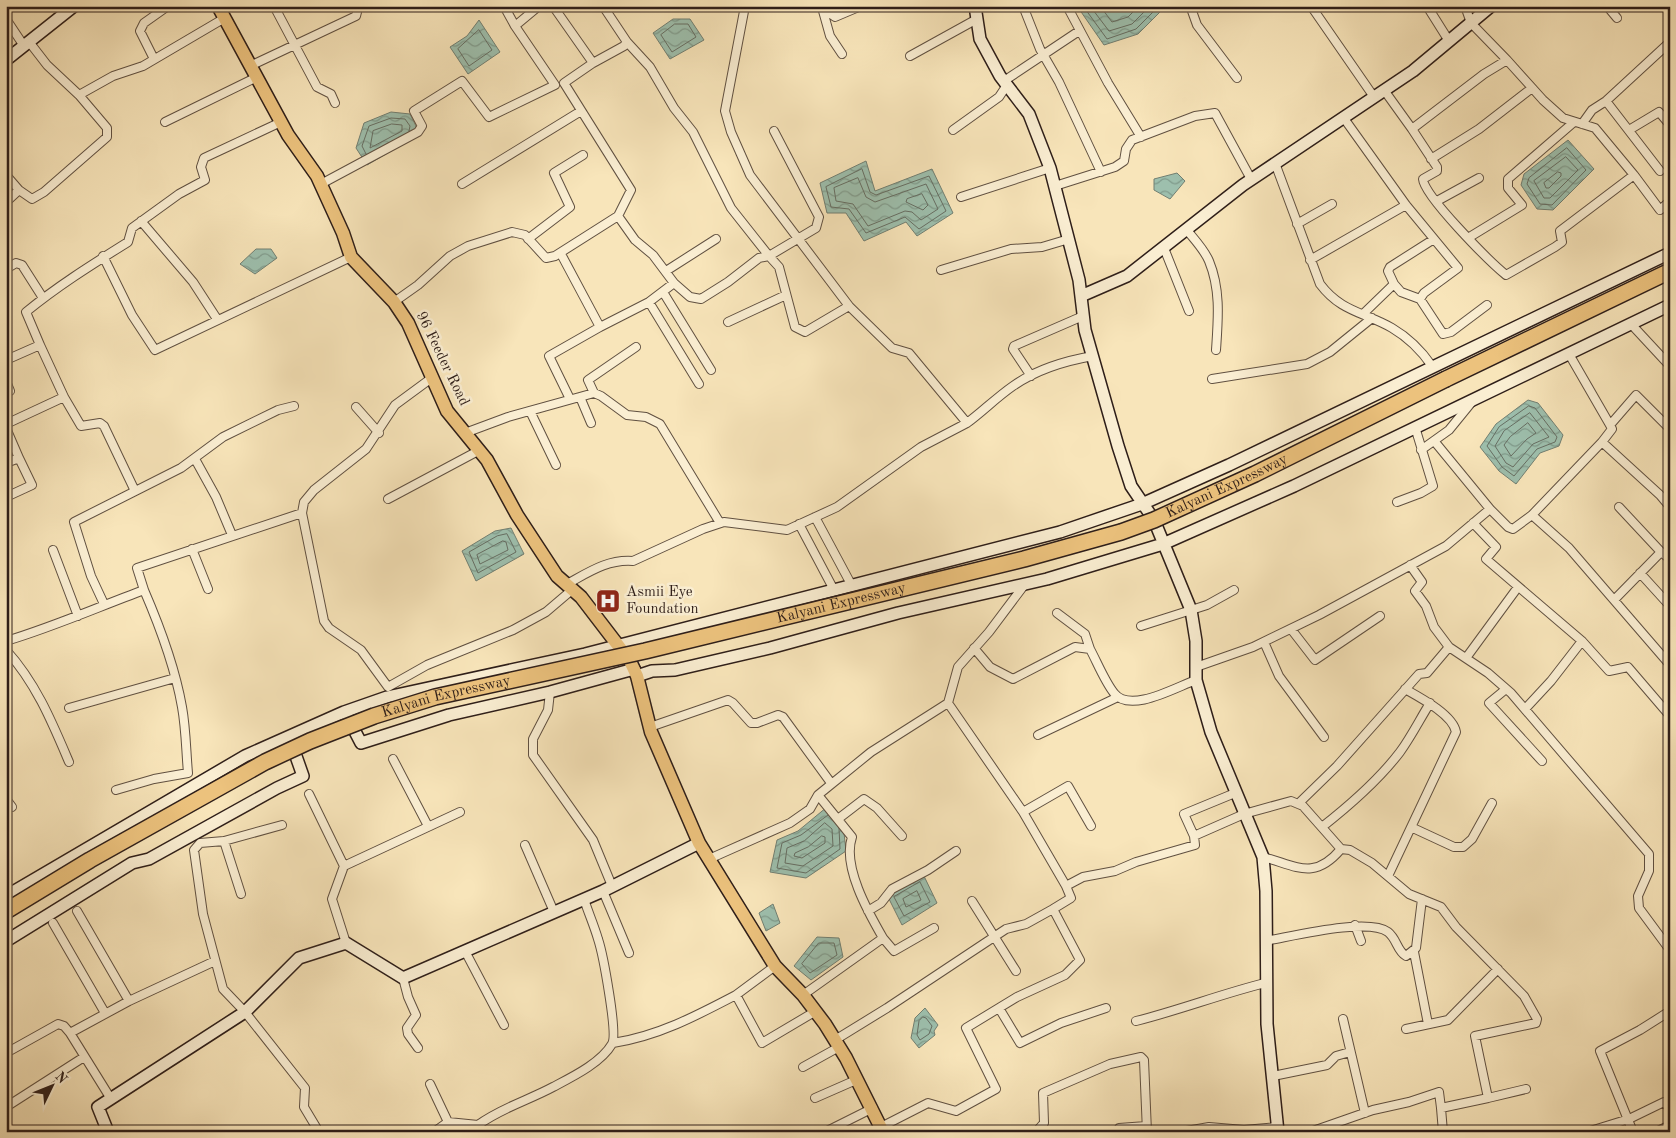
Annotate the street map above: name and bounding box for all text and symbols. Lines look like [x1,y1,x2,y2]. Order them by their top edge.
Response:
street label: 96 Feeder Road [413,309,471,409]
street label: Kalyani Expressway [1164,452,1290,521]
street label: Kalyani Expressway [775,580,907,626]
place label: Asmii Eye Foundation [626,585,699,617]
hospital icon: Asmii Eye Foundation [595,588,621,614]
street label: Kalyani Expressway [380,673,512,721]
north arrow [28,1060,78,1110]
text: N [52,1069,70,1087]

